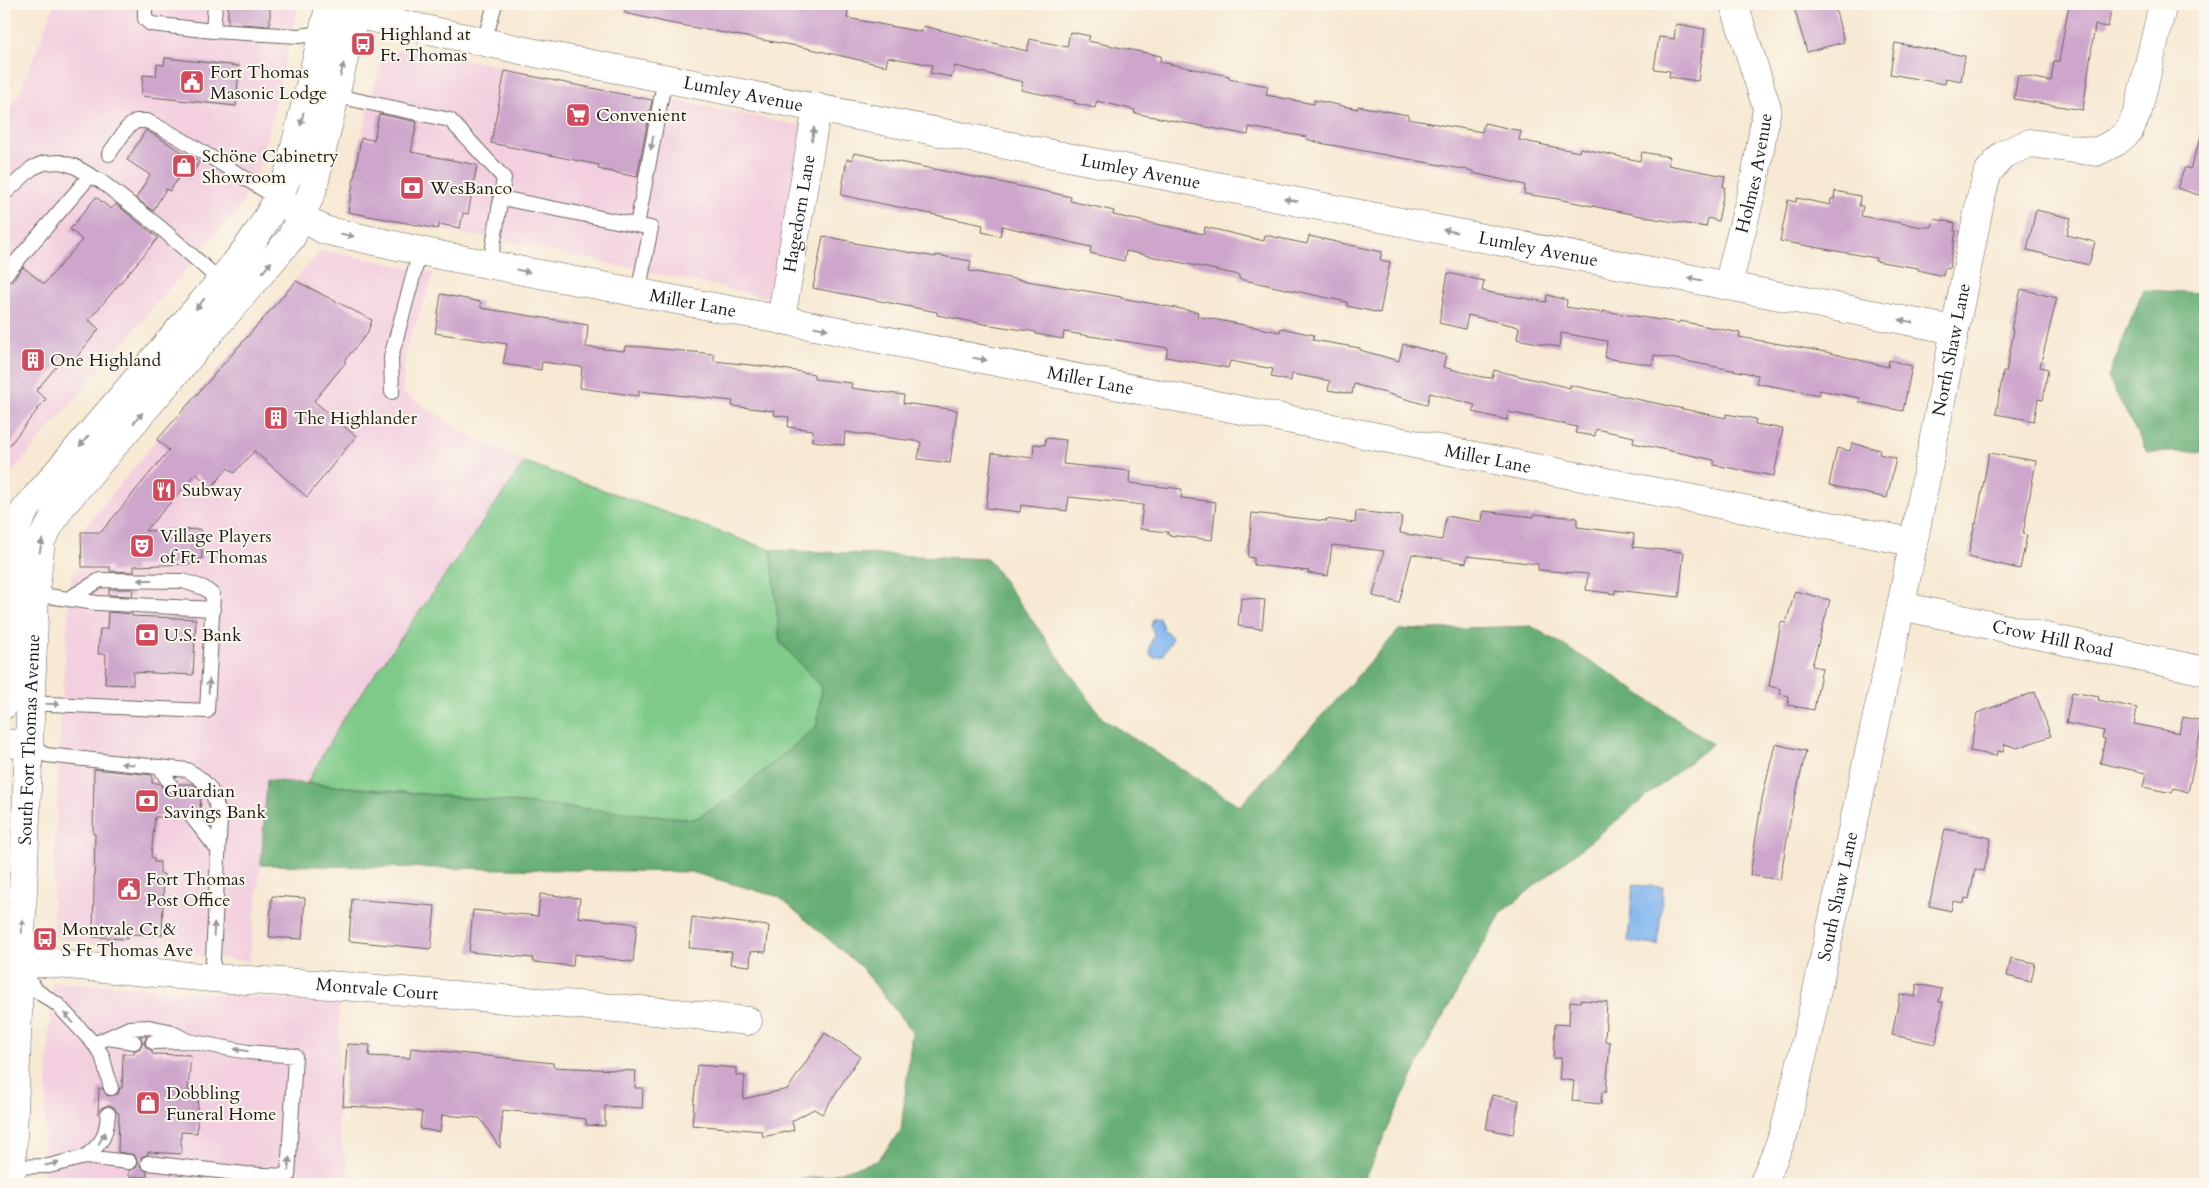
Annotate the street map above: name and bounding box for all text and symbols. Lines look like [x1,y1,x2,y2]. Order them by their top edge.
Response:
place label: Highland at Ft. Thomas [380,22,471,68]
bus stop icon: Highland at Ft. Thomas [350,31,376,57]
place label: Fort Thomas Masonic Lodge [210,60,327,106]
one-way arrow [338,62,346,77]
public building icon: Fort Thomas Masonic Lodge [179,69,205,95]
street label: Lumley Avenue [681,70,805,118]
supermarket icon: Convenient [565,102,591,128]
place label: Convenient [596,103,687,128]
street label: Holmes Avenue [1729,111,1778,236]
one-way arrow [298,112,306,127]
one-way arrow [809,126,817,142]
one-way arrow [648,136,656,152]
place label: Schöne Cabinetry Showroom [202,144,339,190]
street label: Lumley Avenue [1079,147,1203,195]
shop icon: Schöne Cabinetry Showroom [171,153,197,179]
street label: Hagedorn Lane [777,153,821,274]
bank icon: WesBanco [399,175,425,201]
place label: WesBanco [429,176,513,201]
one-way arrow [1282,195,1298,203]
street label: Lumley Avenue [1476,225,1600,273]
one-way arrow [1443,227,1458,235]
one-way arrow [340,231,355,239]
one-way arrow [261,261,272,274]
one-way arrow [516,268,532,276]
one-way arrow [1688,275,1703,283]
street label: North Shaw Lane [1926,281,1976,419]
street label: Miller Lane [648,283,739,324]
one-way arrow [195,297,206,310]
one-way arrow [1898,316,1914,324]
one-way arrow [813,324,829,332]
building icon: One Highland [20,347,46,373]
place label: One Highland [50,348,161,373]
one-way arrow [972,355,988,363]
street label: Miller Lane [1045,360,1136,401]
building icon: The Highlander [263,405,289,431]
place label: The Highlander [294,406,418,431]
one-way arrow [133,411,144,424]
one-way arrow [78,435,89,448]
street label: Miller Lane [1442,438,1534,479]
restaurant icon: Subway [151,477,177,503]
place label: Subway [182,478,243,503]
place label: Village Players of Ft. Thomas [160,524,272,570]
theatre icon: Village Players of Ft. Thomas [129,533,155,559]
one-way arrow [37,538,45,553]
one-way arrow [137,576,153,584]
street label: Crow Hill Road [1990,613,2116,664]
bank icon: U.S. Bank [134,622,160,648]
place label: U.S. Bank [164,623,242,648]
street label: South Fort Thomas Avenue [12,633,46,845]
one-way arrow [205,677,213,693]
one-way arrow [45,700,61,708]
one-way arrow [119,760,135,768]
place label: Guardian Savings Bank [164,779,266,825]
bank icon: Guardian Savings Bank [134,788,160,814]
street label: South Shaw Lane [1811,829,1864,963]
place label: Fort Thomas Post Office [146,867,245,913]
public building icon: Fort Thomas Post Office [116,876,142,902]
one-way arrow [18,917,26,933]
place label: Montvale Ct & S Ft Thomas Ave [62,917,193,963]
one-way arrow [211,921,219,937]
bus stop icon: Montvale Ct & S Ft Thomas Ave [32,926,58,952]
street label: Montvale Court [315,972,439,1006]
one-way arrow [63,1012,75,1024]
one-way arrow [233,1046,249,1054]
place label: Dobbling Funeral Home [166,1081,276,1127]
shop icon: Dobbling Funeral Home [135,1090,161,1116]
one-way arrow [98,1132,107,1145]
one-way arrow [286,1155,294,1171]
one-way arrow [45,1160,61,1168]

